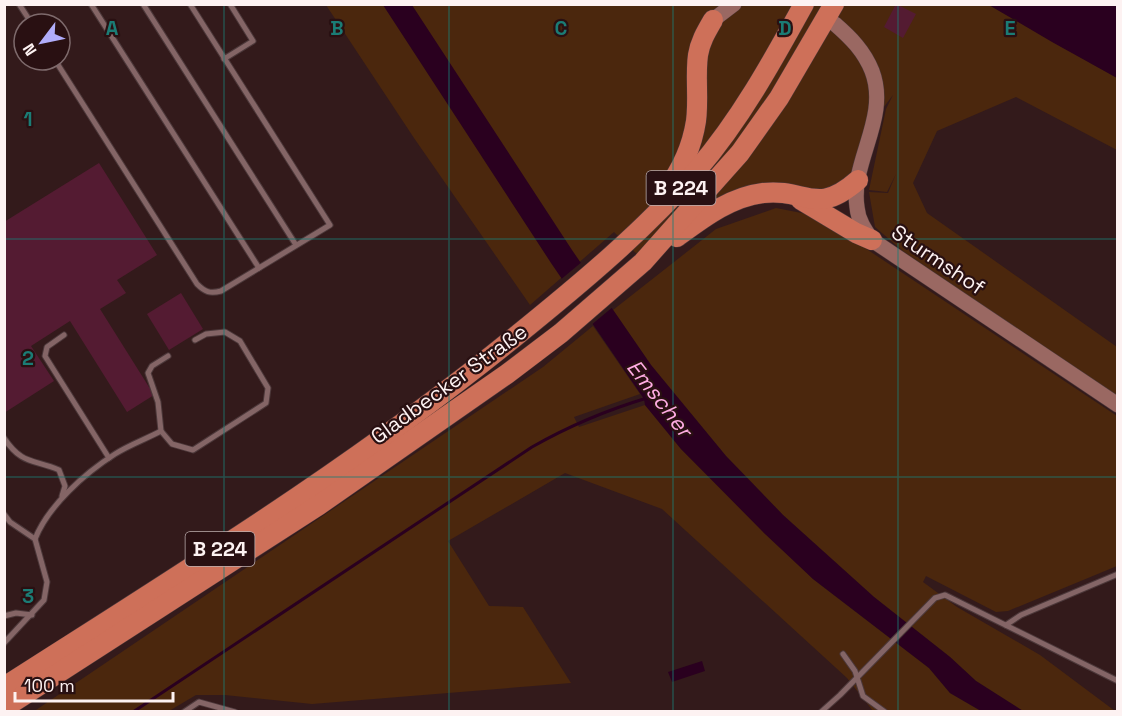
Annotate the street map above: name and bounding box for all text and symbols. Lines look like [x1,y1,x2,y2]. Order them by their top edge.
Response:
north arrow [12,12,72,72]
text: A [106,15,119,41]
text: B [330,15,344,41]
text: C [555,15,568,41]
text: D [778,15,792,41]
text: E [1004,15,1016,41]
text: N [18,40,41,60]
text: 1 [23,106,33,132]
road number: B 224 [646,171,716,205]
street label: Sturmshof [886,218,990,301]
street label: Gladbecker Straße [365,318,532,450]
text: 2 [22,345,34,371]
water label: Emscher [621,354,701,445]
road number: B 224 [186,532,254,566]
text: 3 [22,583,34,609]
scale bar [15,665,172,703]
text: 100 m [24,674,75,697]

